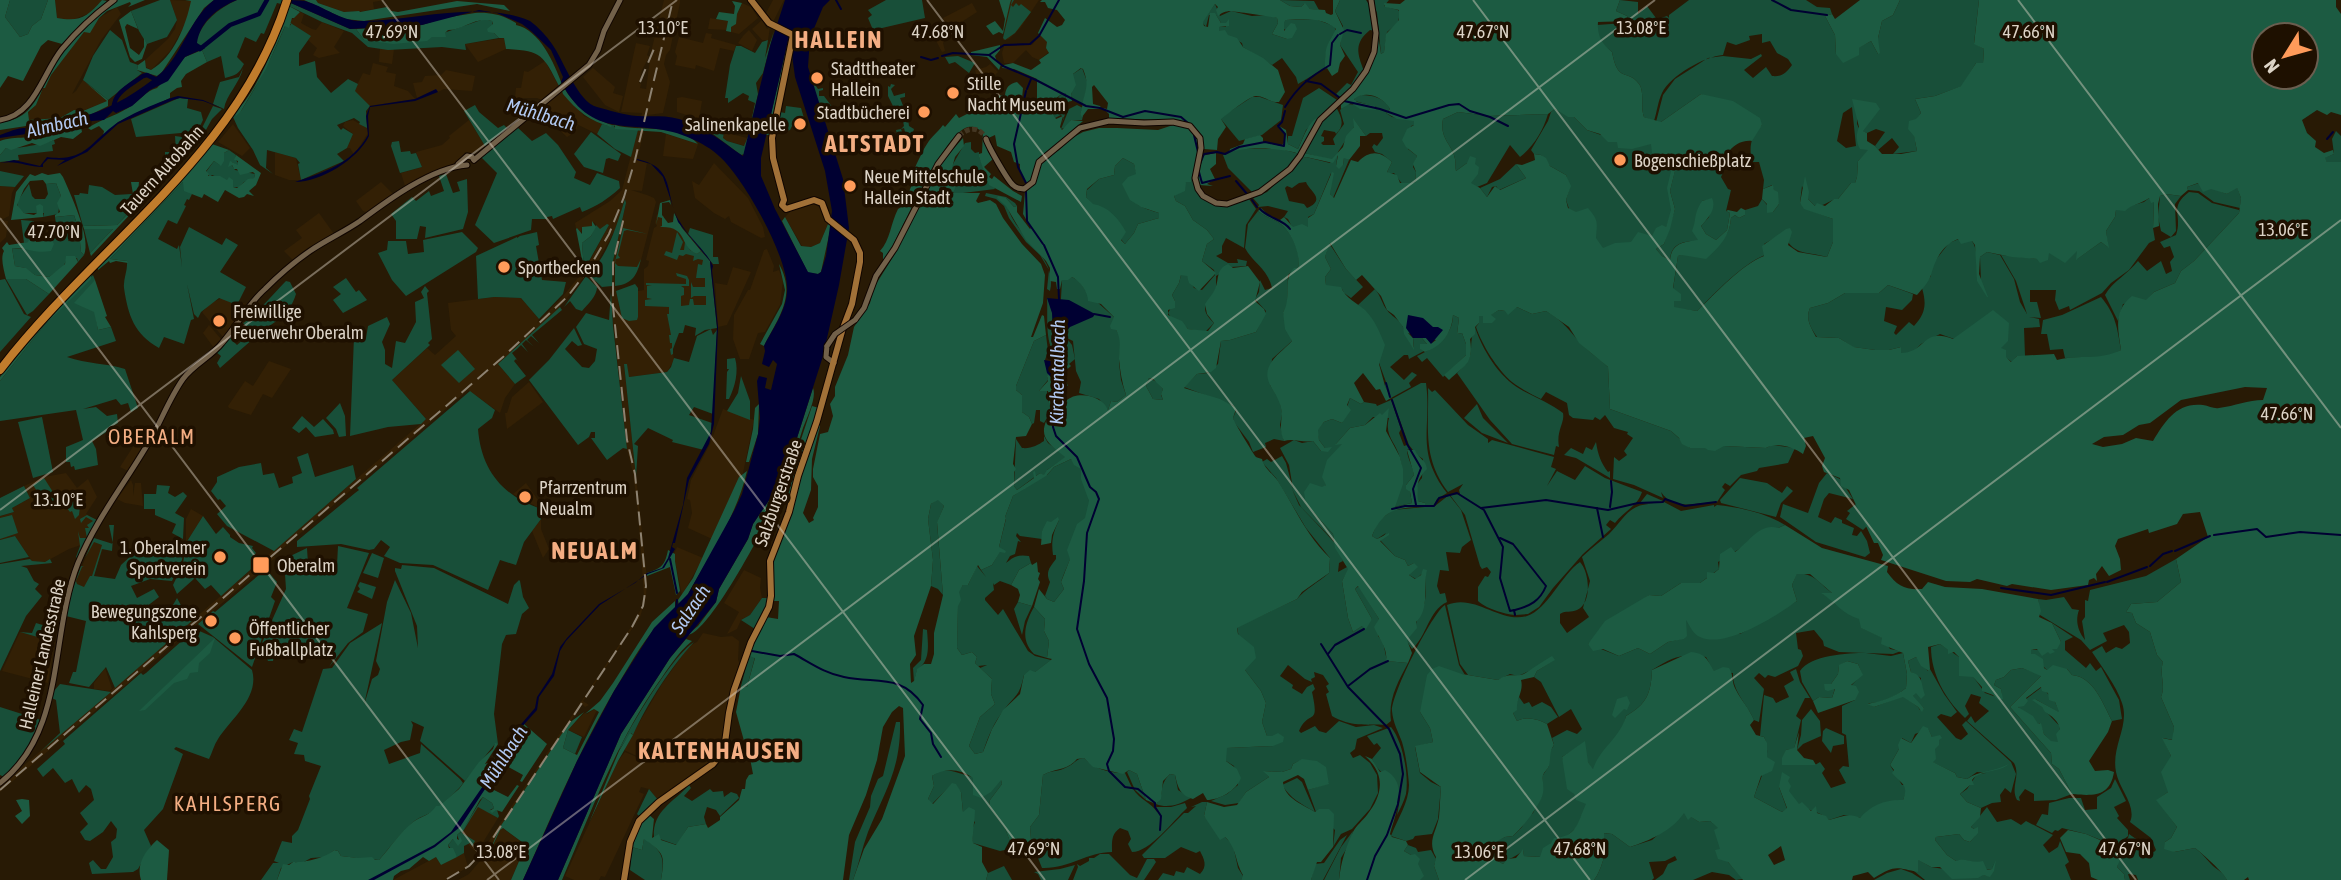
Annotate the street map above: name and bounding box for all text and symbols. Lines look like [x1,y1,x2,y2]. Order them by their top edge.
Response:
text: 13.10°E [638,17,688,38]
text: 13.08°E [1616,17,1666,38]
text: 47.69°N [366,21,418,42]
text: 47.68°N [912,21,964,42]
text: 47.67°N [1457,21,1509,42]
text: 47.66°N [2003,21,2055,42]
north arrow [2250,21,2320,91]
district label: HALLEIN [795,26,883,53]
text: N [2259,55,2284,77]
place label: Stadttheater Hallein [831,58,915,100]
marker: Stadttheater Hallein [809,70,825,86]
place label: Stille Nacht Museum [967,73,1066,115]
marker: Stille Nacht Museum [945,85,961,101]
water label: Mühlbach [504,93,578,135]
place label: Stadtbücherei [817,102,910,123]
marker: Stadtbücherei [916,104,932,120]
water label: Almbach [23,106,90,142]
place label: Salinenkapelle [685,114,786,135]
marker: Salinenkapelle [792,116,808,132]
street label: Tauern Autobahn [116,121,208,219]
district label: ALTSTADT [824,130,925,157]
place label: Bogenschießplatz [1634,150,1752,171]
marker: Bogenschießplatz [1612,152,1628,168]
place label: Neue Mittelschule Hallein Stadt [864,166,985,208]
marker: Neue Mittelschule Hallein Stadt [842,178,858,194]
text: 13.06°E [2258,219,2308,240]
text: 47.70°N [28,221,80,242]
place label: Sportbecken [518,257,601,278]
marker: Sportbecken [496,259,512,275]
place label: Freiwillige Feuerwehr Oberalm [233,301,364,343]
marker: Freiwillige Feuerwehr Oberalm [211,313,227,329]
water label: Kirchentalbach [1045,319,1069,425]
text: 47.66°N [2261,403,2313,424]
district label: OBERALM [108,424,196,448]
street label: Salzburgerstraße [750,437,806,549]
place label: Pfarrzentrum Neualm [539,477,627,519]
text: 13.10°E [33,489,83,510]
marker: Pfarrzentrum Neualm [517,489,533,505]
place label: 1. Oberalmer Sportverein [120,537,207,579]
district label: NEUALM [551,537,639,564]
marker: 1. Oberalmer Sportverein [212,549,228,565]
marker: Oberalm [251,555,271,575]
place label: Oberalm [277,555,335,576]
street label: Halleiner Landesstraße [14,577,70,731]
water label: Salzach [665,581,714,638]
place label: Bewegungszone Kahlsperg [91,601,197,643]
marker: Bewegungszone Kahlsperg [203,613,219,629]
place label: Öffentlicher Fußballplatz [249,618,334,660]
marker: Öffentlicher Fußballplatz [227,630,243,646]
water label: Mühlbach [475,722,531,792]
district label: KALTENHAUSEN [638,737,802,764]
district label: KAHLSPERG [174,791,282,815]
text: 47.69°N [1008,838,1060,859]
text: 47.68°N [1554,838,1606,859]
text: 47.67°N [2099,838,2151,859]
text: 13.08°E [476,841,526,862]
text: 13.06°E [1454,841,1504,862]

